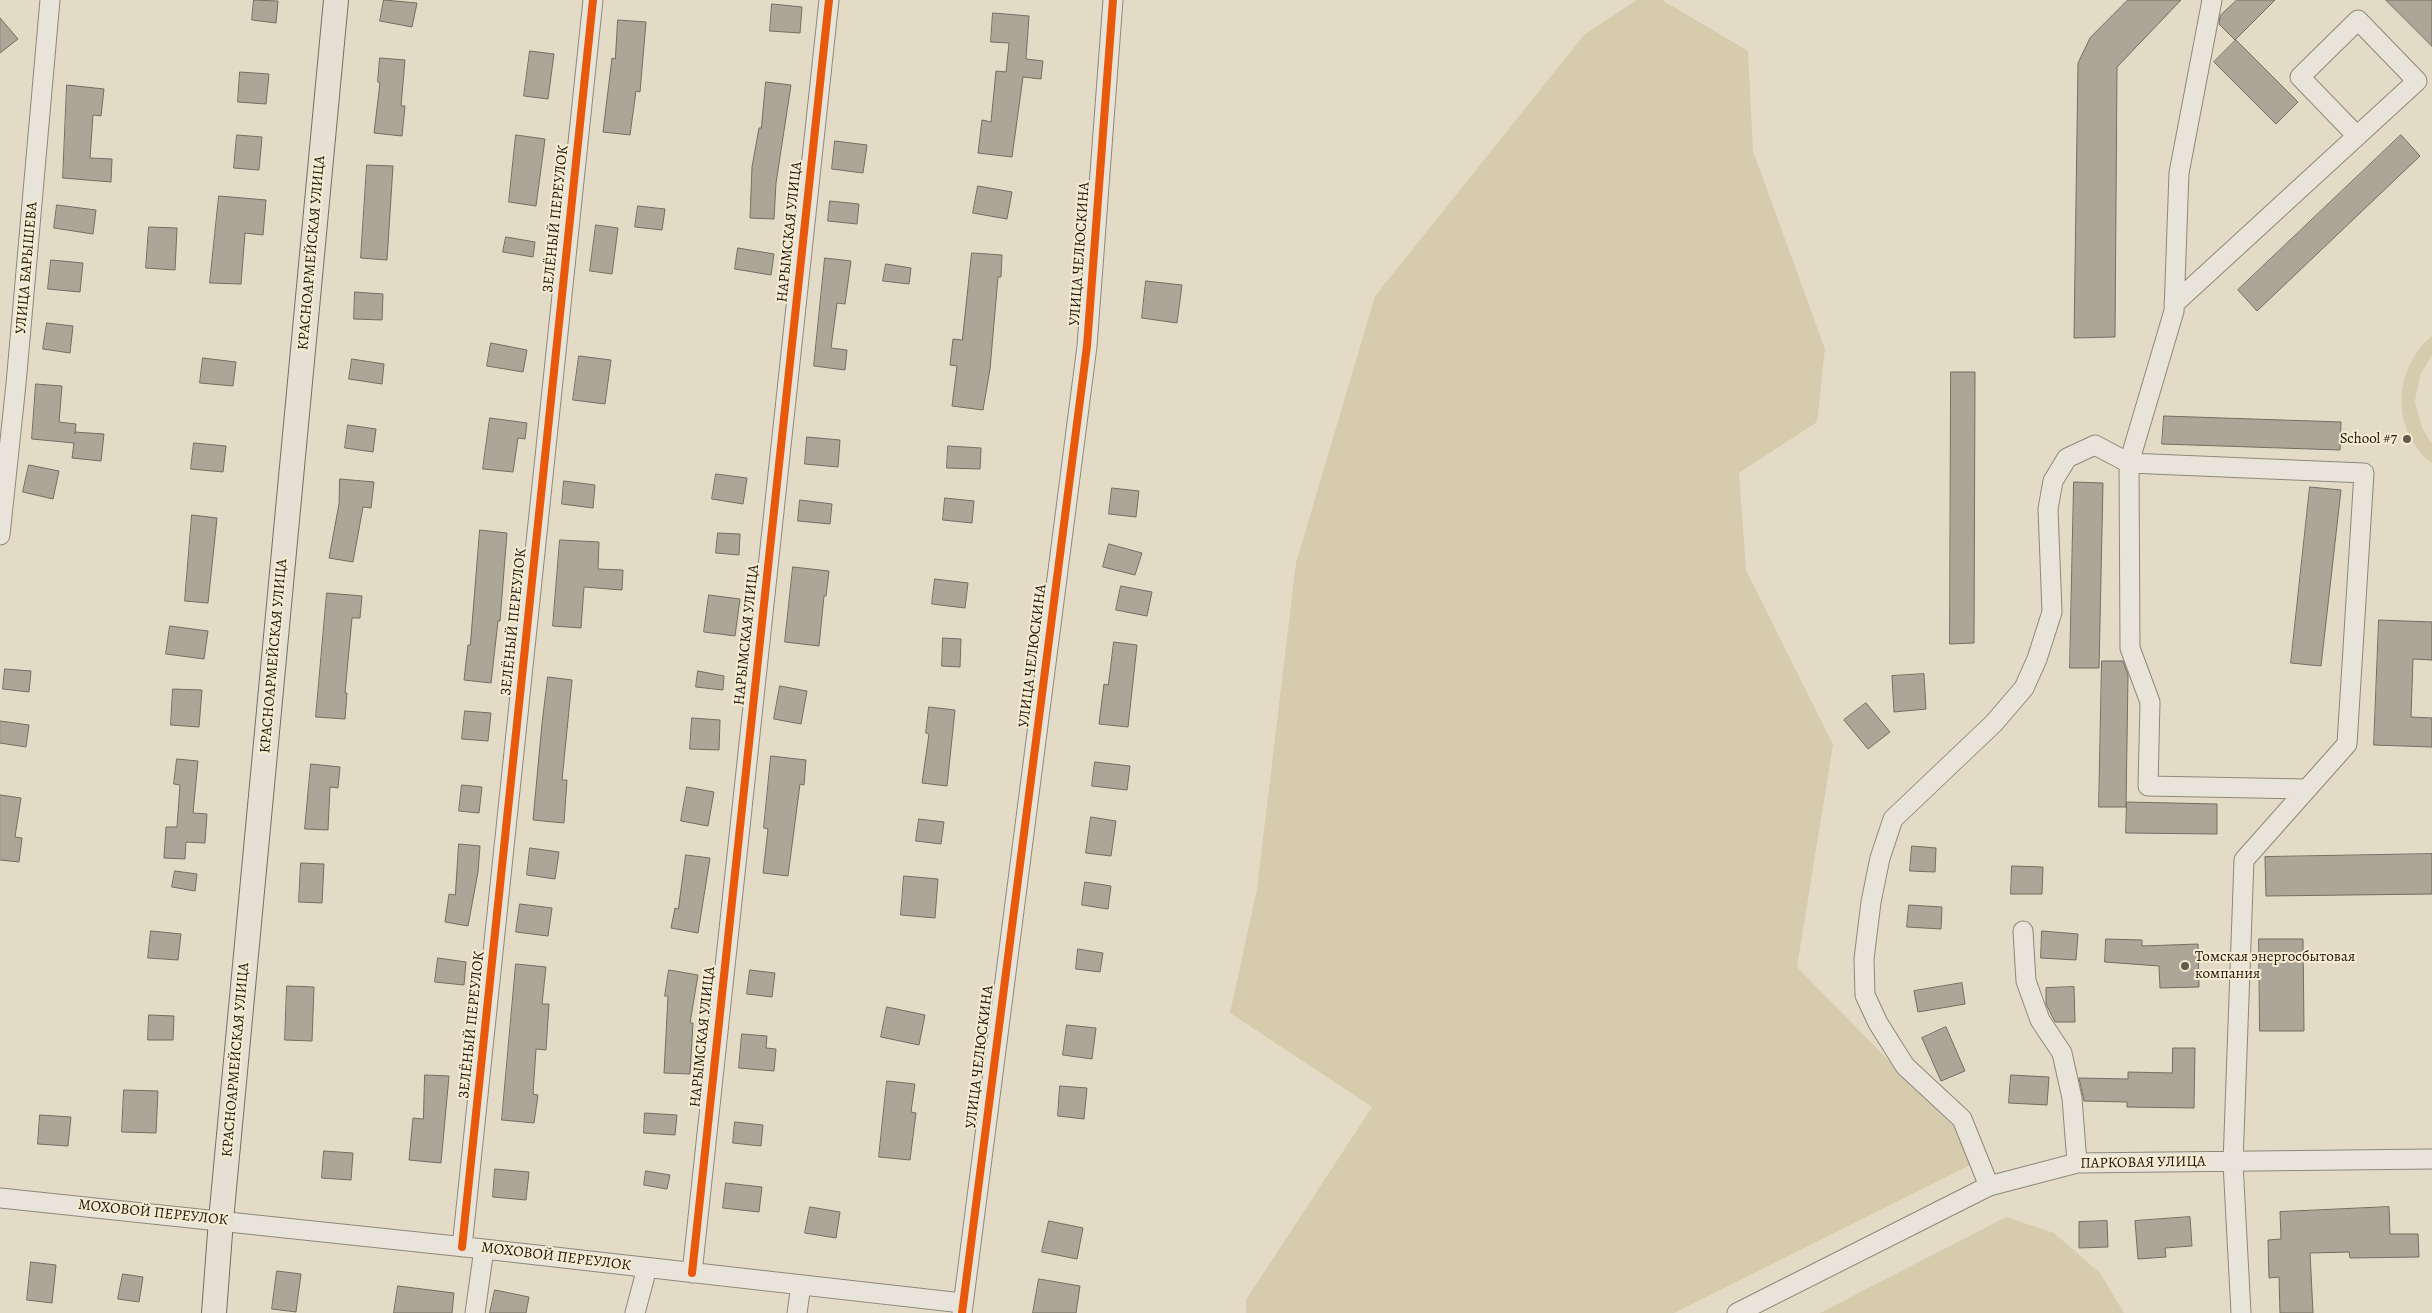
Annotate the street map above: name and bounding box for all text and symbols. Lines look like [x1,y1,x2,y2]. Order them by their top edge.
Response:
street label: ЗЕЛЁНЫЙ ПЕРЕУЛОК [539,144,573,294]
street label: КРАСНОАРМЕЙСКАЯ УЛИЦА [295,155,329,351]
street label: НАРЫМСКАЯ УЛИЦА [774,161,806,303]
street label: УЛИЦА ЧЕЛЮСКИНА [1066,181,1094,327]
street label: УЛИЦА БАРЫШЕВА [12,201,42,335]
place label: School #7 [2340,430,2397,448]
marker: School #7 [2401,433,2413,445]
street label: ЗЕЛЁНЫЙ ПЕРЕУЛОК [497,547,531,697]
street label: КРАСНОАРМЕЙСКАЯ УЛИЦА [257,558,291,754]
street label: НАРЫМСКАЯ УЛИЦА [731,564,763,706]
street label: УЛИЦА ЧЕЛЮСКИНА [1015,583,1051,729]
place label: Томская энергосбытовая компания [2195,948,2355,983]
street label: ЗЕЛЁНЫЙ ПЕРЕУЛОК [455,950,489,1100]
marker: Томская энергосбытовая компания [2179,960,2191,972]
street label: КРАСНОАРМЕЙСКАЯ УЛИЦА [219,962,253,1158]
street label: НАРЫМСКАЯ УЛИЦА [687,966,719,1108]
street label: УЛИЦА ЧЕЛЮСКИНА [962,984,998,1130]
street label: ПАРКОВАЯ УЛИЦА [2080,1153,2206,1173]
street label: МОХОВОЙ ПЕРЕУЛОК [77,1196,229,1230]
street label: МОХОВОЙ ПЕРЕУЛОК [480,1239,632,1275]

